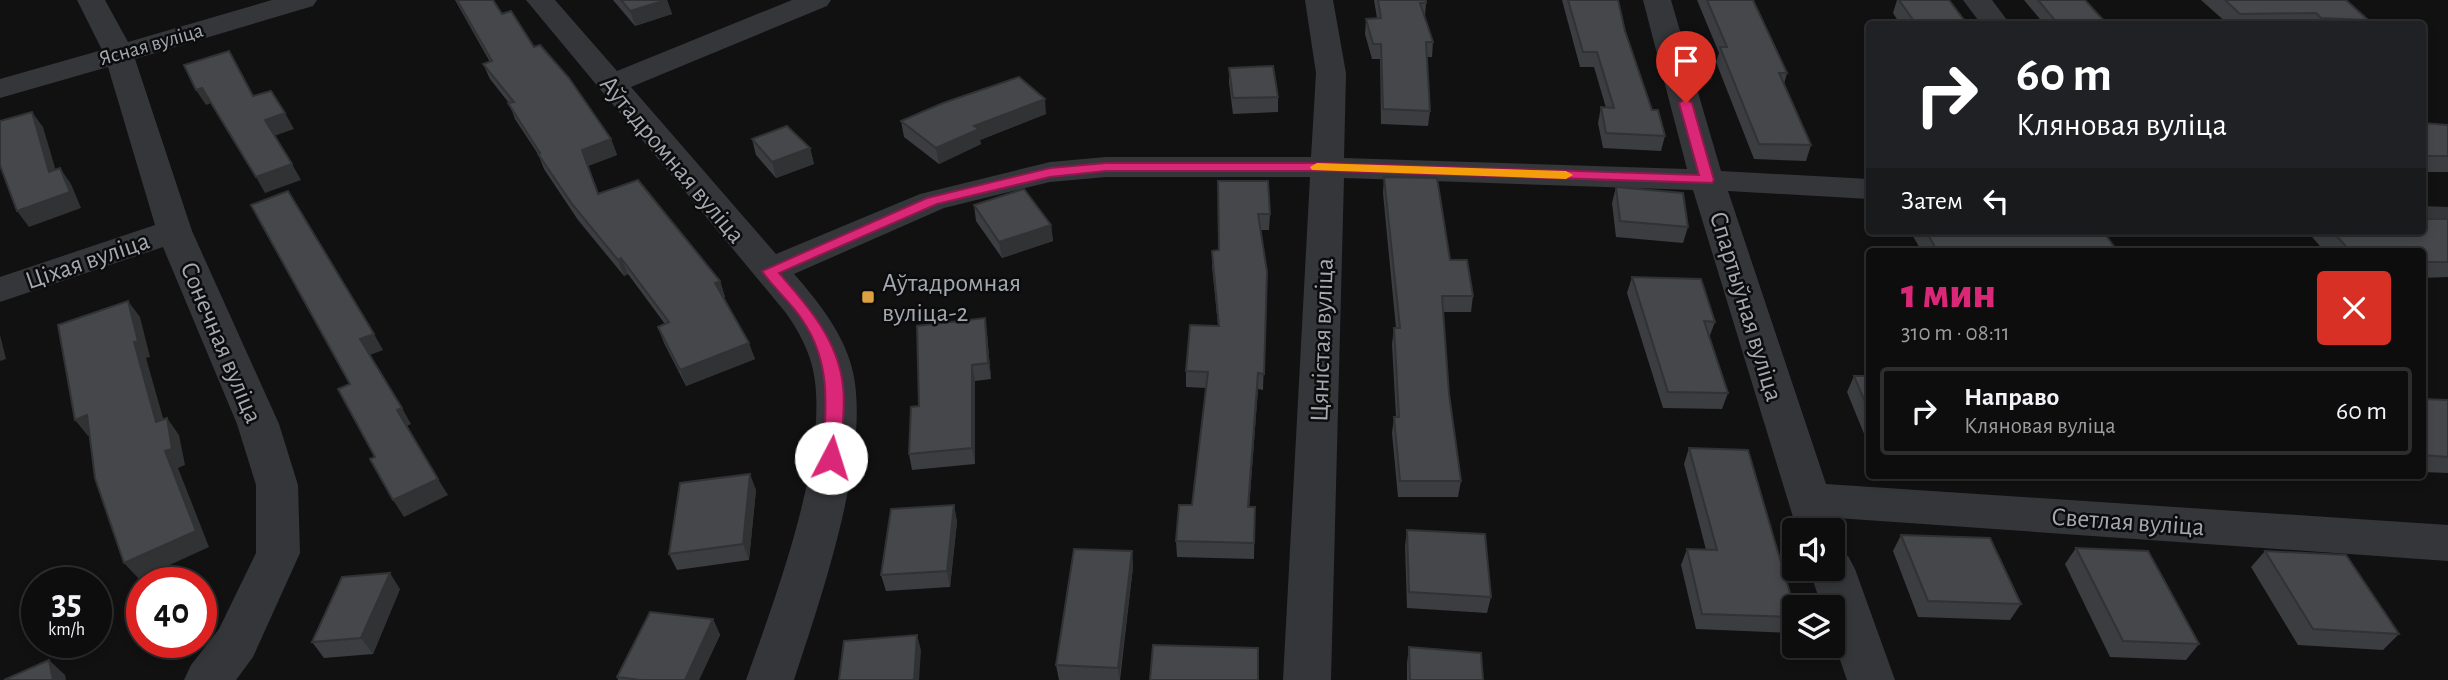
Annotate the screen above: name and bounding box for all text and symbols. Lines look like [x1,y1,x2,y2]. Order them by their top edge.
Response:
street label: Ясная вуліца [97,19,206,69]
pin [1656,31,1716,103]
icon: arrive [1667,42,1705,80]
icon: right [1901,49,1992,140]
text: 60 m [2016,51,2112,100]
street label: Аўтадромная вуліца [595,71,750,249]
text: Кляновая вуліца [2016,109,2227,141]
icon: left [1977,182,2015,220]
text: Затем [1901,188,1963,214]
street label: Спартыўная вуліца [1705,208,1787,404]
street label: Ціхая вуліца [22,228,153,294]
street label: Сонечная вуліца [175,258,267,427]
street label: Цяністая вуліца [1306,258,1338,422]
place label: Аўтадромная вуліца-2 [882,270,1021,326]
button: close [2317,271,2391,345]
text: 1 мин [1901,273,1996,315]
marker: Аўтадромная вуліца-2 [860,289,876,305]
text: 310 m · 08:11 [1901,322,2010,345]
text: Направо [1964,384,2059,410]
icon: right [1905,392,1943,430]
text: 60 m [2336,398,2387,424]
text: Кляновая вуліца [1964,415,2116,438]
position arrow [794,421,868,495]
street label: Светлая вуліца [2051,504,2205,540]
map controls [1782,518,1845,658]
button: sound [1782,518,1845,581]
speed limit sign: 40 [126,567,217,658]
text: 35 [51,586,82,621]
button: layers [1782,595,1845,658]
text: km/h [48,621,85,639]

